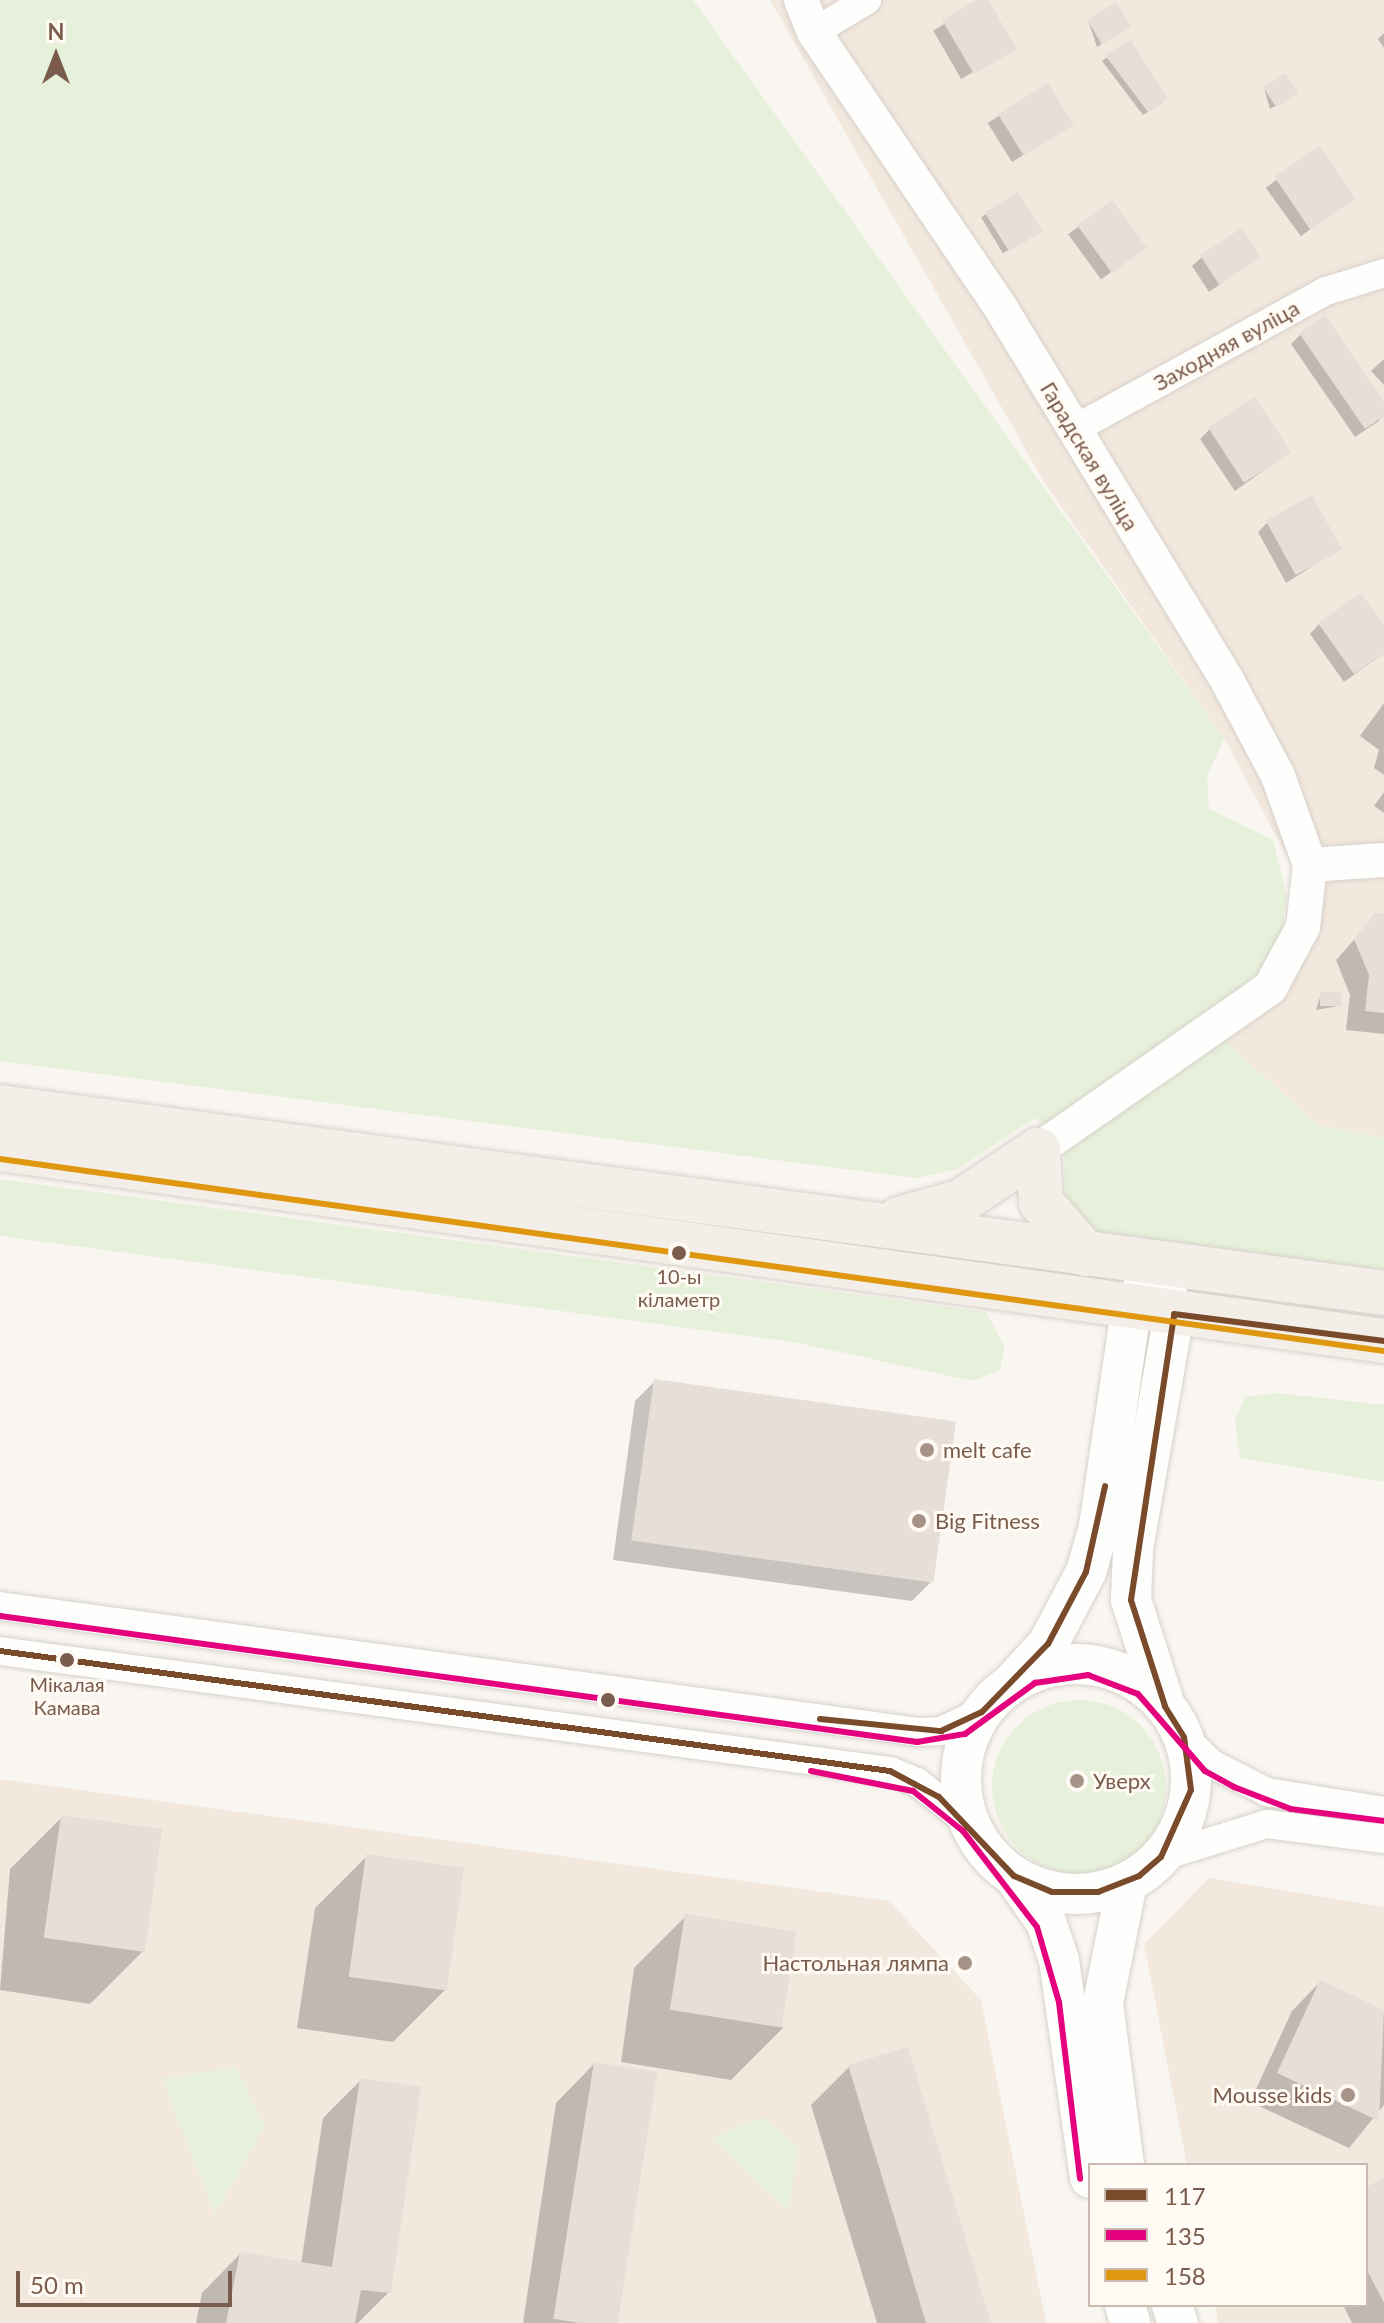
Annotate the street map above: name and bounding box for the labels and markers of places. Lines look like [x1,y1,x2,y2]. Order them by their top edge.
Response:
marker: 10-ы кіламетр [671,1245,687,1261]
place label: 10-ы кіламетр [638,1264,720,1311]
place label: melt cafe [943,1437,1032,1463]
marker: melt cafe [918,1441,936,1459]
place label: Big Fitness [935,1508,1040,1534]
marker: Big Fitness [910,1512,928,1530]
marker: Мікалая Камава [59,1652,75,1668]
place label: Мікалая Камава [29,1672,105,1719]
unlabelled marker [600,1692,616,1708]
place label: Уверх [1093,1768,1151,1794]
marker: Уверх [1068,1772,1086,1790]
place label: Настольная лямпа [763,1950,949,1976]
marker: Настольная лямпа [956,1954,974,1972]
place label: Mousse kids [1213,2082,1332,2108]
marker: Mousse kids [1339,2086,1357,2104]

